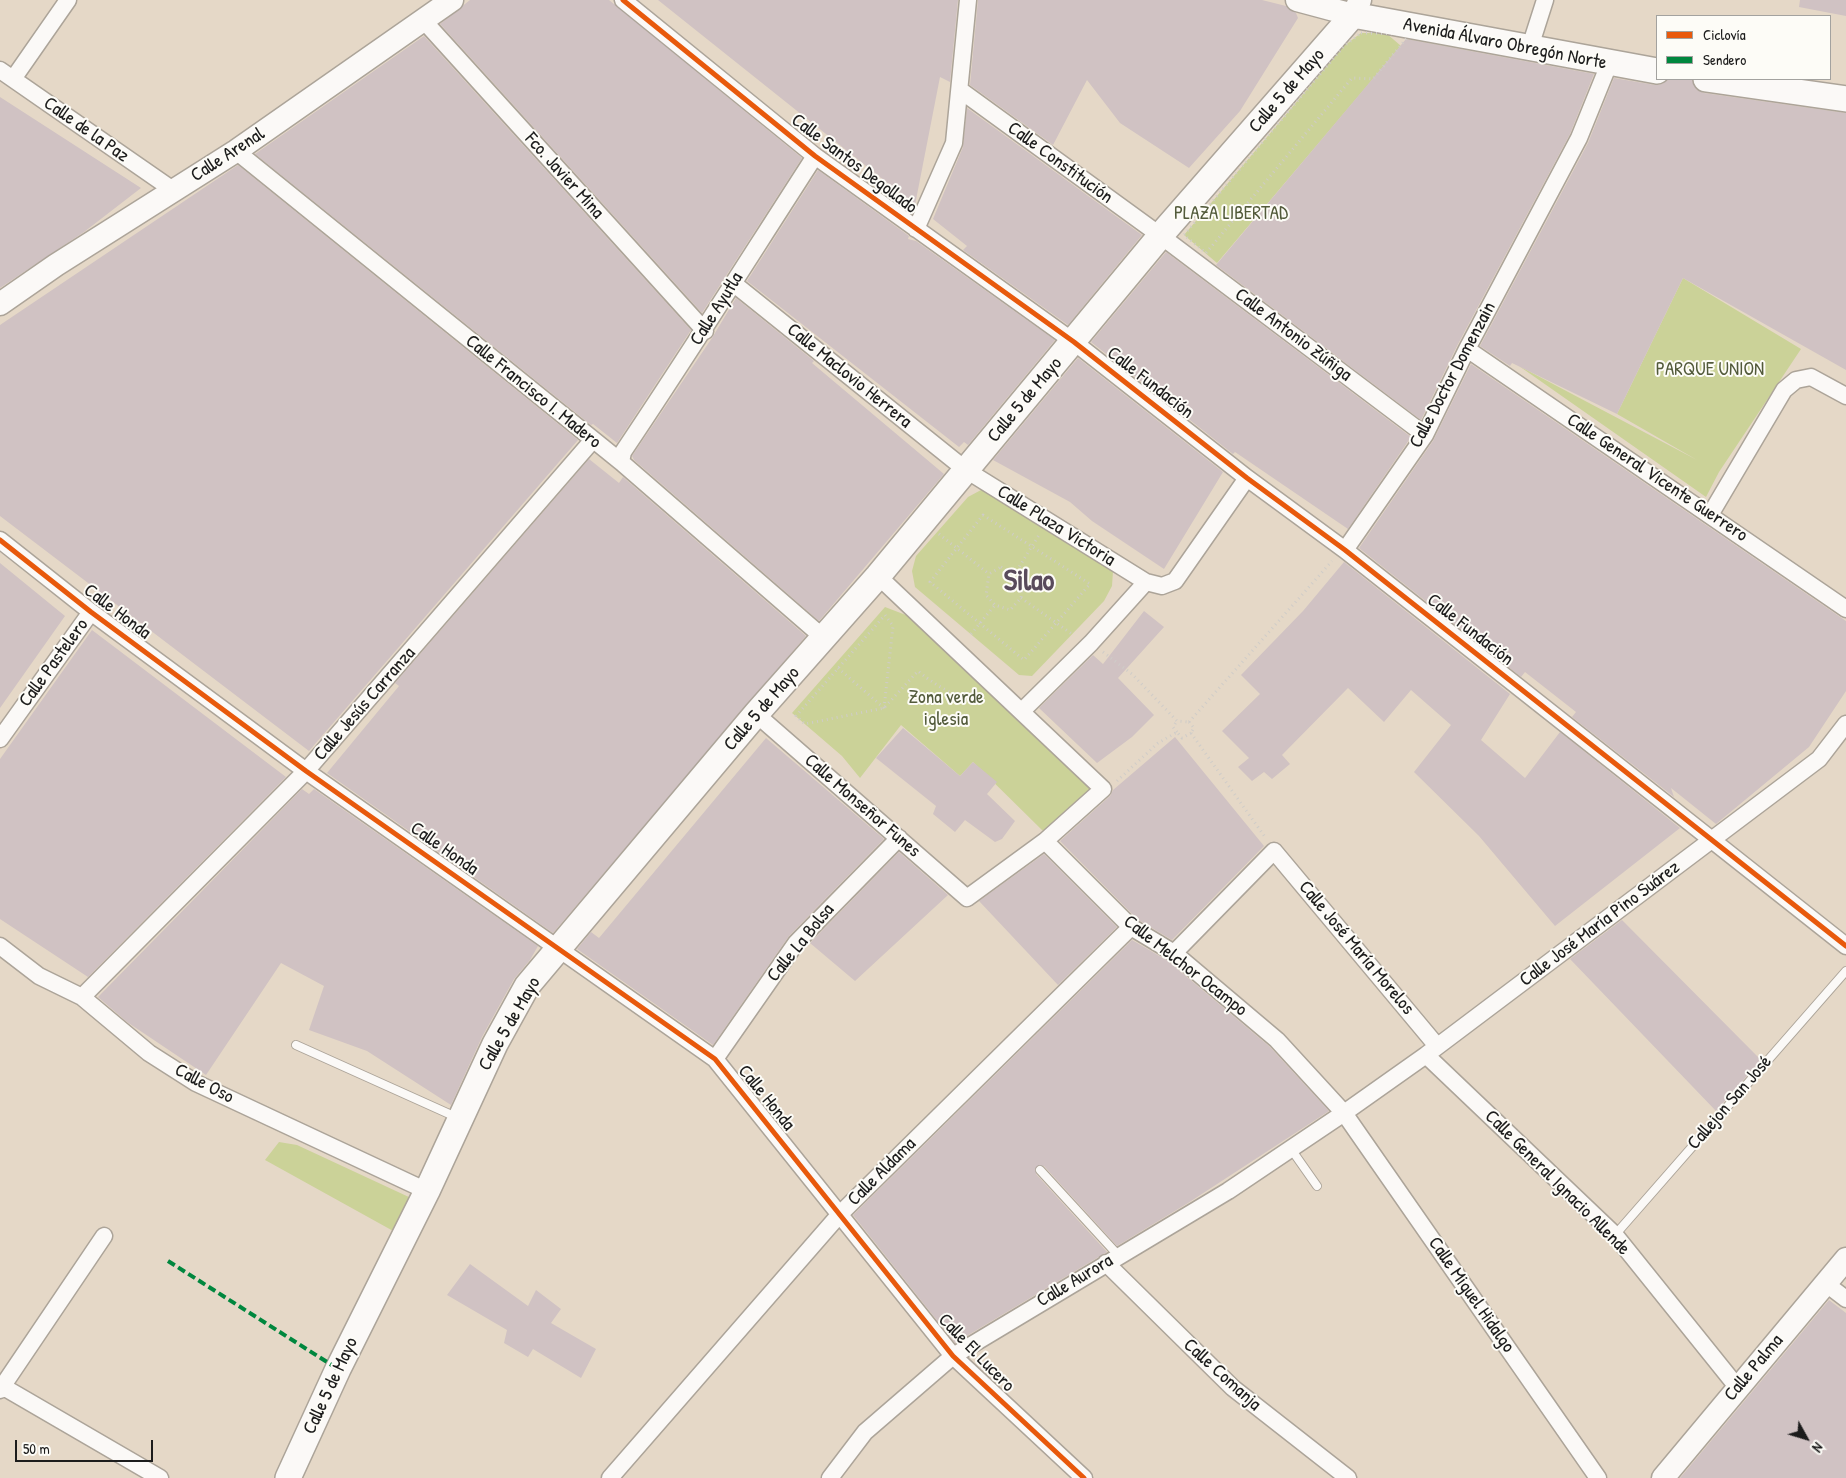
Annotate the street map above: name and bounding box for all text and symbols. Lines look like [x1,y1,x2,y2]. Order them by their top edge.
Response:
street label: Avenida Álvaro Obregón Norte [1401,13,1609,75]
legend [1656,15,1831,80]
text: Ciclovía [1703,24,1746,45]
street label: Calle 5 de Mayo [1244,44,1330,138]
text: Sendero [1703,49,1746,70]
street label: Calle de la Paz [39,92,133,168]
street label: Calle Santos Degollado [786,109,922,219]
street label: Calle Constitución [1003,117,1117,209]
street label: Calle Arenal [187,123,269,187]
street label: Fco. Javier Mina [519,128,609,224]
park label: PLAZA LIBERTAD [1174,203,1288,225]
street label: Calle Ayutla [686,268,748,350]
street label: Calle Antonio Zúñiga [1230,284,1356,386]
street label: Calle Doctor Domenzain [1405,298,1501,452]
street label: Calle Maclovio Herrera [782,319,916,433]
street label: Calle Francisco I. Madero [460,330,606,454]
street label: Calle Fundación [1102,342,1198,424]
street label: Calle 5 de Mayo [983,353,1067,447]
park label: PARQUE UNION [1656,359,1764,381]
street label: Calle General Vicente Guerrero [1562,409,1752,547]
street label: Calle Plaza Victoria [993,481,1119,571]
district label: Silao [1004,565,1054,599]
street label: Calle Honda [79,579,155,645]
street label: Calle Fundación [1422,589,1518,671]
street label: Calle Pastelero [14,614,94,712]
street label: Calle Jesús Carranza [309,642,421,766]
street label: Calle 5 de Mayo [719,662,805,756]
park label: Zona verde iglesia [908,687,984,731]
street label: Calle Monseñor Funes [799,749,925,863]
street label: Calle Honda [406,817,482,881]
street label: Calle José María Pino Suárez [1515,856,1685,992]
street label: Calle José María Morelos [1293,876,1419,1020]
street label: Calle La Bolsa [763,899,839,987]
street label: Calle Melchor Ocampo [1119,911,1251,1021]
street label: Calle 5 de Mayo [474,973,546,1075]
street label: Callejon San José [1683,1051,1777,1155]
street label: Calle Oso [171,1059,237,1109]
street label: Calle Honda [733,1061,799,1135]
street label: Calle General Ignacio Allende [1480,1106,1634,1260]
street label: Calle Aldama [843,1133,921,1211]
street label: Calle Miguel Hidalgo [1423,1233,1519,1357]
street label: Calle Aurora [1033,1249,1117,1313]
street label: Calle El Lucero [933,1309,1019,1397]
street label: Calle Palma [1720,1330,1788,1406]
street label: Calle 5 de Mayo [299,1334,363,1438]
street label: Calle Comanja [1178,1334,1266,1416]
north arrow [1781,1413,1831,1463]
scale bar [18,1430,155,1462]
text: 50 m [23,1438,50,1459]
text: N [1808,1439,1828,1457]

